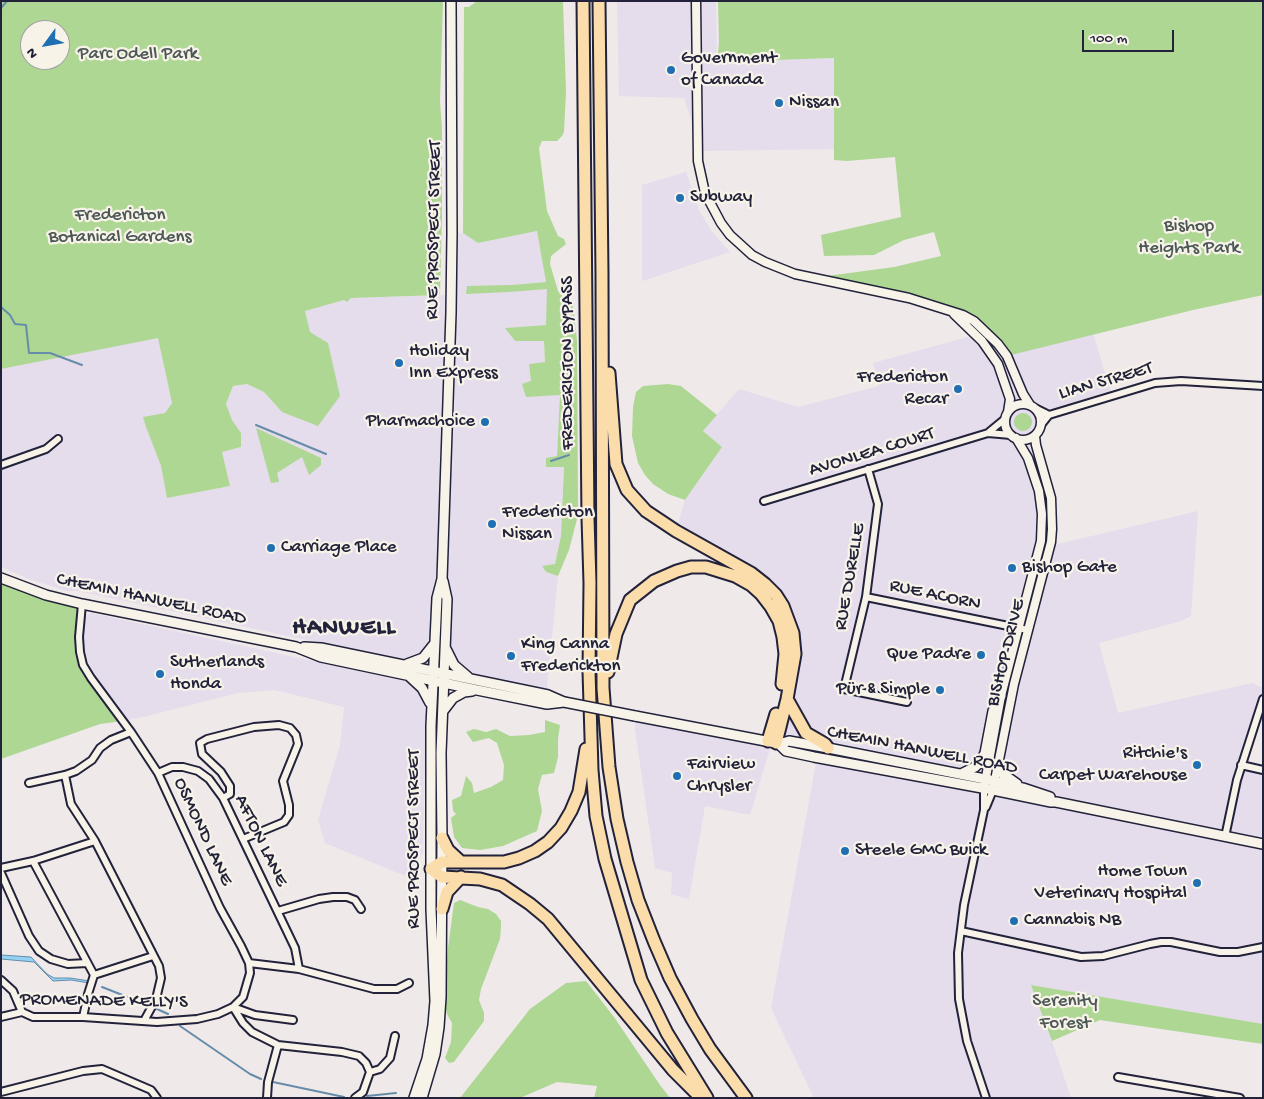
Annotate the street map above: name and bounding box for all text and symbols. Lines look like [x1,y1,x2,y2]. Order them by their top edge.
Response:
north arrow [20,20,70,70]
scale bar [1084,20,1176,52]
text: 100 m [1090,30,1127,48]
text: N [23,44,42,61]
park label: Parc Odell Park [78,44,198,66]
place label: Government of Canada [681,48,777,92]
marker: Government of Canada [665,64,677,76]
place label: Nissan [789,92,839,114]
marker: Nissan [773,97,785,109]
street label: RUE PROSPECT STREET [422,140,448,320]
place label: Subway [690,187,752,209]
marker: Subway [674,192,686,204]
park label: Fredericton Botanical Gardens [49,205,191,249]
park label: Bishop Heights Park [1138,216,1240,260]
street label: FREDERICTON BYPASS [558,276,580,450]
place label: Holiday Inn Express [409,341,498,385]
marker: Holiday Inn Express [393,357,405,369]
street label: LIAN STREET [1056,358,1156,406]
place label: Fredericton Recar [857,367,948,411]
marker: Fredericton Recar [952,383,964,395]
place label: Pharmachoice [366,411,475,433]
marker: Pharmachoice [479,416,491,428]
street label: AVONLEA COURT [806,423,938,483]
place label: Fredericton Nissan [502,502,593,546]
marker: Fredericton Nissan [486,518,498,530]
street label: RUE DURELLE [830,522,872,632]
place label: Carriage Place [281,537,397,559]
marker: Carriage Place [265,542,277,554]
place label: Bishop Gate [1022,557,1117,579]
marker: Bishop Gate [1006,562,1018,574]
street label: CHEMIN HANWELL ROAD [54,569,248,631]
street label: RUE ACORN [887,575,983,617]
street label: BISHOP DRIVE [983,597,1031,709]
district label: HANWELL [291,615,397,643]
place label: King Canna Frederickton [521,634,621,678]
place label: Que Padre [886,644,971,666]
marker: Que Padre [975,649,987,661]
marker: King Canna Frederickton [505,650,517,662]
place label: Sutherlands Honda [170,652,264,696]
marker: Sutherlands Honda [154,668,166,680]
place label: Pür & Simple [836,679,930,701]
marker: Pür & Simple [934,684,946,696]
street label: CHEMIN HANWELL ROAD [825,721,1019,781]
place label: Ritchie's Carpet Warehouse [1039,743,1187,787]
street label: RUE PROSPECT STREET [404,749,426,929]
place label: Fairview Chrysler [687,754,755,798]
marker: Ritchie's Carpet Warehouse [1191,759,1203,771]
marker: Fairview Chrysler [671,770,683,782]
street label: OSMOND LANE [167,774,237,890]
street label: AFTON LANE [228,792,292,890]
place label: Steele GMC Buick [855,840,987,862]
marker: Steele GMC Buick [839,845,851,857]
place label: Home Town Veterinary Hospital [1034,861,1187,905]
marker: Home Town Veterinary Hospital [1191,877,1203,889]
place label: Cannabis NB [1024,910,1121,932]
marker: Cannabis NB [1008,915,1020,927]
street label: PROMENADE KELLY'S [20,989,188,1015]
park label: Serenity Forest [1032,991,1098,1035]

